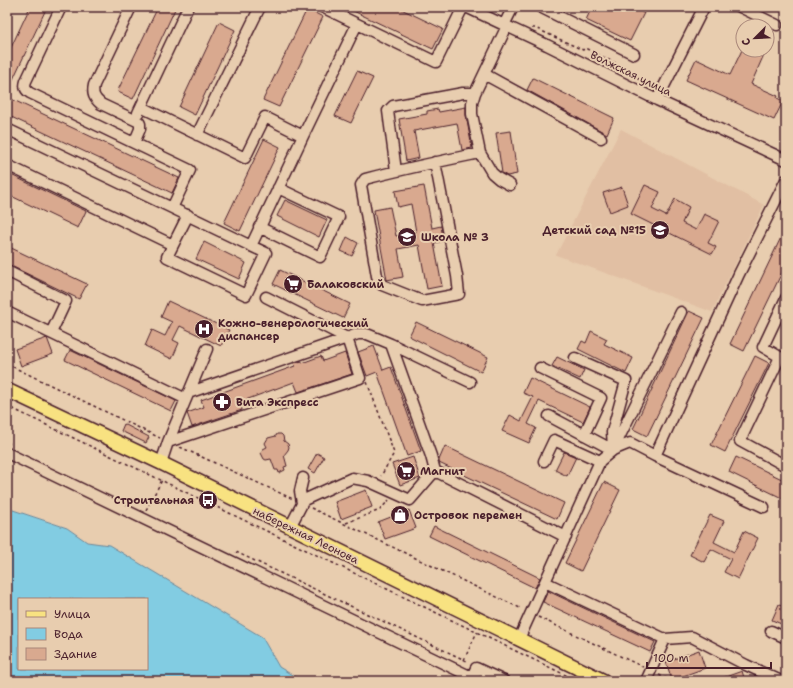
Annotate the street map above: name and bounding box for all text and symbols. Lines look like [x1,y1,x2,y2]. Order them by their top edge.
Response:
north arrow [735,18,775,58]
text: С [738,36,755,48]
street label: Волжская улица [588,47,674,100]
school or university icon: Детский сад №15 [649,219,671,241]
place label: Детский сад №15 [543,223,646,238]
school or university icon: Школа № 3 [396,226,418,248]
place label: Школа № 3 [421,230,489,245]
supermarket icon: Балаковский [282,273,304,295]
place label: Балаковский [307,277,384,292]
place label: Кожно-венерологический диспансер [218,316,369,344]
hospital icon: Кожно-венерологический диспансер [193,318,215,340]
pharmacy icon: Вита Экспресс [211,391,233,413]
place label: Вита Экспресс [236,395,319,410]
supermarket icon: Магнит [395,460,417,482]
place label: Магнит [420,464,465,479]
bus stop icon: Строительная [197,489,219,511]
place label: Строительная [114,493,194,508]
street label: набережная Леонова [251,503,361,568]
shop icon: Островок перемен [389,504,411,526]
place label: Островок перемен [414,508,522,523]
legend [18,598,148,670]
text: Улица [54,606,91,622]
text: Вода [54,626,83,642]
scale bar [647,644,771,670]
text: Здание [54,646,98,662]
text: 100 m [653,650,689,666]

